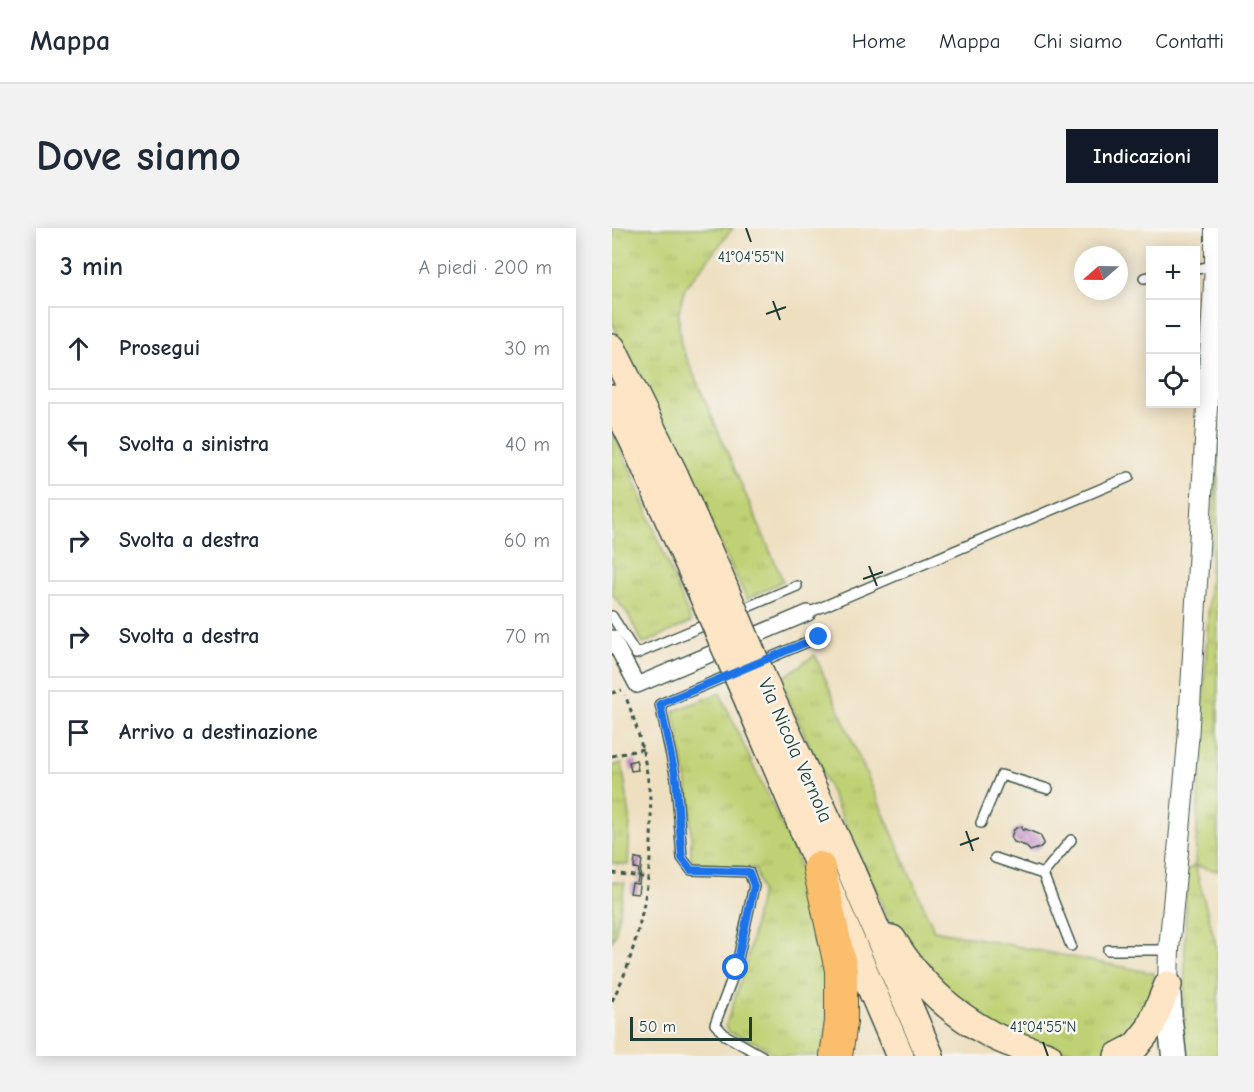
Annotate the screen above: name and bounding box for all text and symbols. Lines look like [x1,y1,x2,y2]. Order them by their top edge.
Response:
text: Mappa [30,25,110,57]
text: Home [852,29,906,53]
text: Mappa [939,29,1001,53]
text: Chi siamo [1034,29,1122,53]
text: Contatti [1155,29,1224,53]
button: Indicazioni [1066,129,1218,183]
text: Dove siamo [36,132,241,181]
north arrow [1074,246,1128,300]
map controls [1146,246,1200,408]
button: + [1146,246,1200,300]
text: 41°04'55"N [718,248,784,266]
text: 3 min [60,252,123,282]
text: A piedi · 200 m [418,256,552,279]
button: − [1146,300,1200,354]
icon: ahead [62,332,95,365]
text: Prosegui [119,335,200,361]
text: 30 m [504,337,550,360]
button: locate [1146,354,1200,408]
icon: left [62,428,95,461]
text: Svolta a sinistra [119,431,269,457]
text: 40 m [505,433,550,456]
icon: right [62,524,95,557]
text: Svolta a destra [119,527,260,553]
text: 60 m [504,529,550,552]
icon: right [62,620,95,653]
text: Svolta a destra [119,623,260,649]
route end [805,623,831,649]
text: 70 m [505,625,550,648]
street label: Via Nicola Vernola [753,675,838,826]
icon: arrive [62,716,95,749]
text: Arrivo a destinazione [119,719,318,745]
route start [722,954,748,980]
scale bar [630,1014,752,1042]
text: 50 m [639,1018,676,1036]
text: 41°04'55"N [1010,1018,1076,1036]

